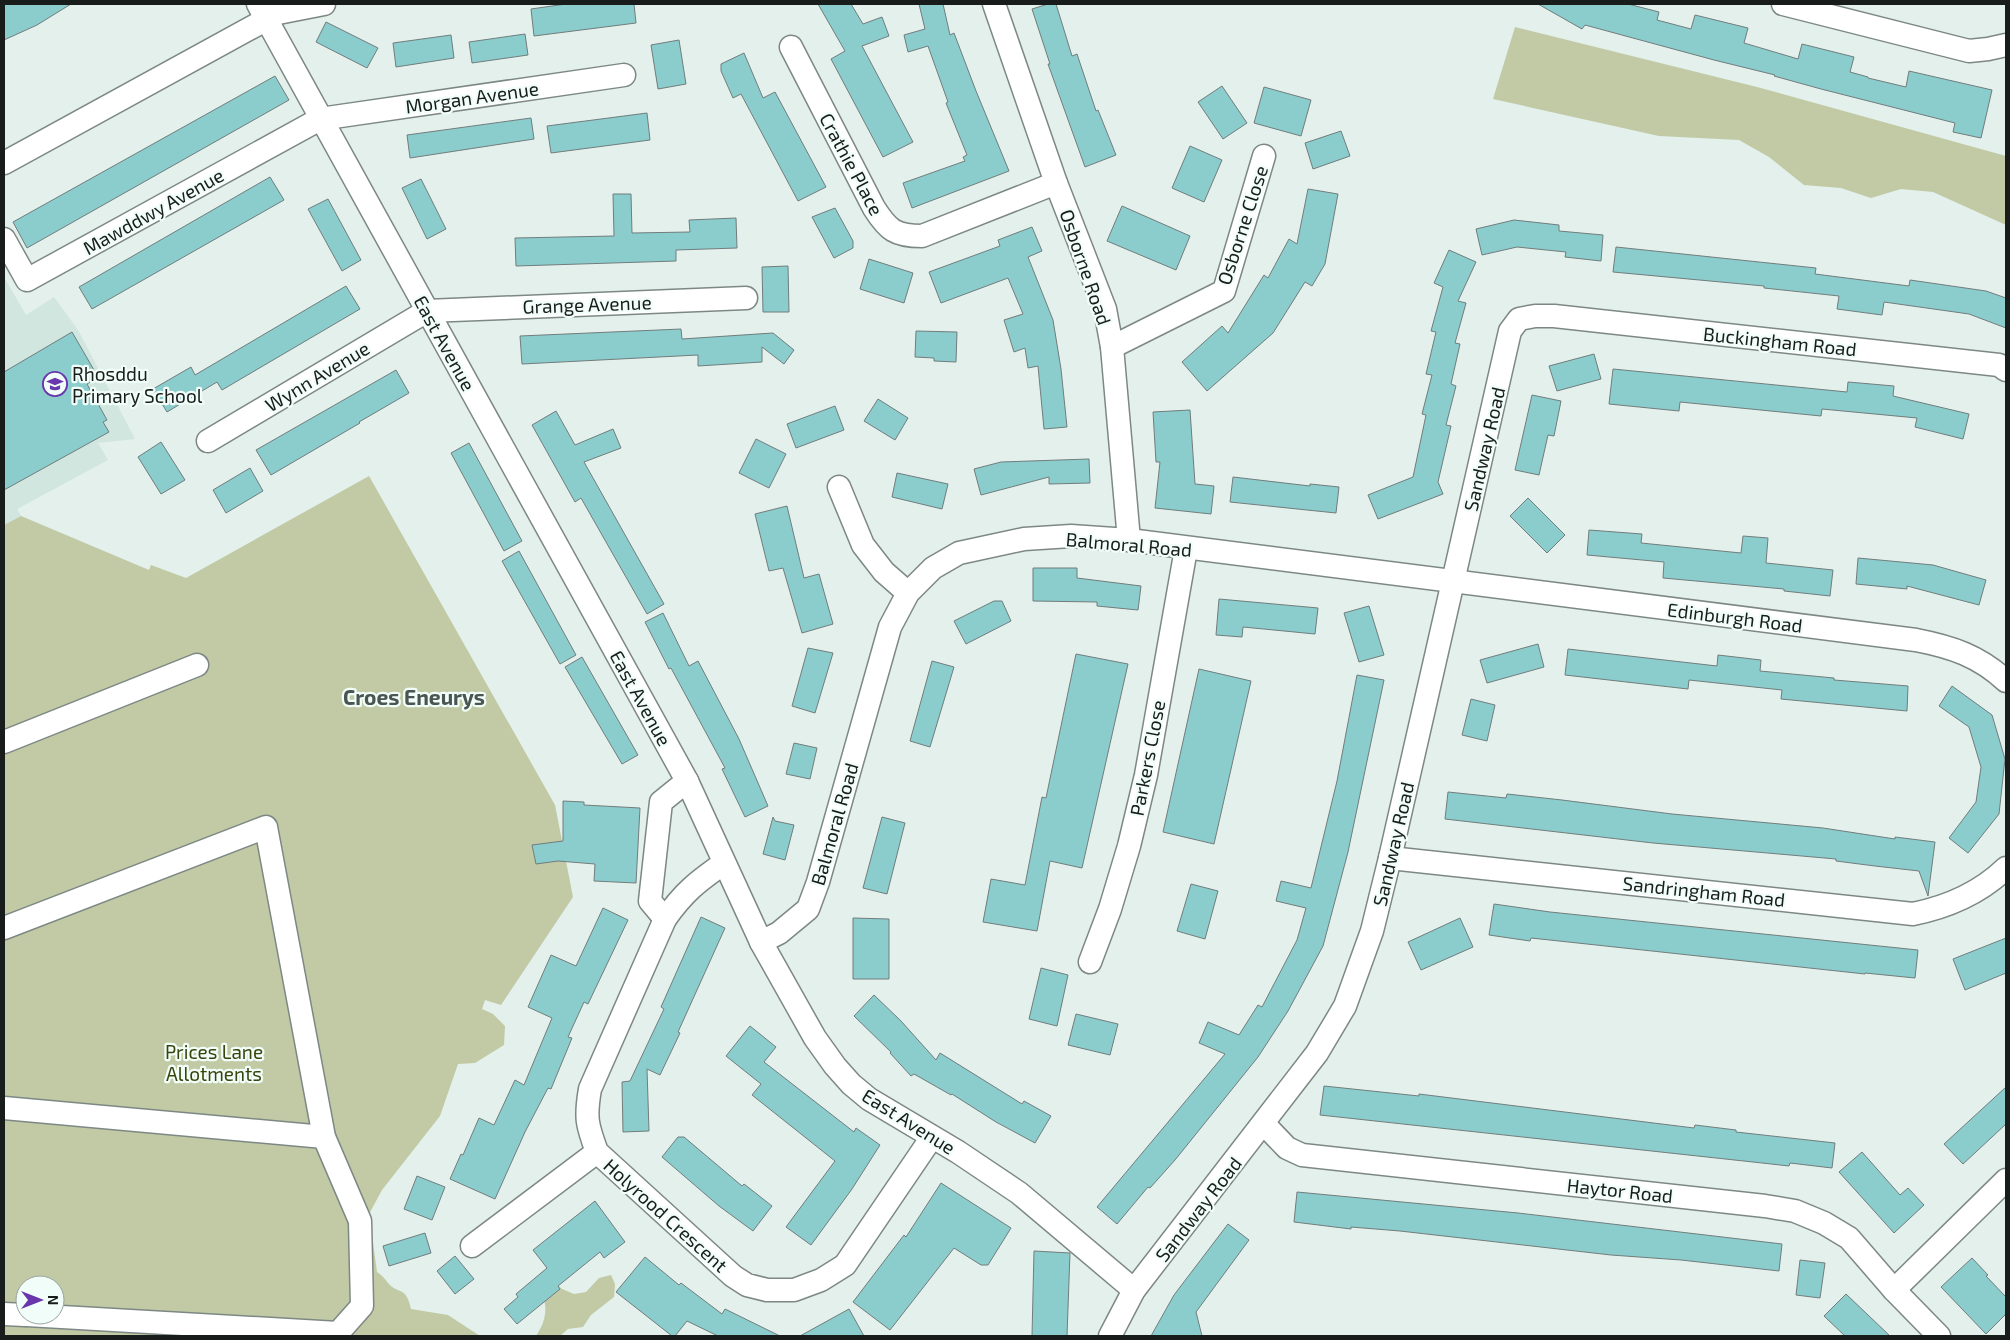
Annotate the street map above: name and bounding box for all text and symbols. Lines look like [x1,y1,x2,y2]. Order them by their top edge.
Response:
street label: Morgan Avenue [404,76,540,118]
street label: Crathie Place [815,109,889,219]
street label: Osborne Close [1212,162,1272,288]
street label: Mawddwy Avenue [79,163,227,259]
street label: Osborne Road [1055,206,1117,328]
street label: Grange Avenue [522,290,652,318]
street label: East Avenue [409,291,481,395]
street label: Buckingham Road [1702,322,1858,360]
street label: Wynn Avenue [261,336,373,416]
place label: Rhosddu Primary School [72,362,203,407]
school or university icon: Rhosddu Primary School [42,371,68,397]
street label: Sandway Road [1459,385,1509,513]
street label: Balmoral Road [1065,527,1193,561]
street label: Edinburgh Road [1666,597,1804,637]
street label: East Avenue [605,646,677,750]
district label: Croes Eneurys [343,684,485,710]
street label: Parkers Close [1125,698,1169,818]
street label: Balmoral Road [806,760,862,888]
street label: Sandway Road [1368,780,1418,908]
street label: Sandringham Road [1622,871,1786,911]
park label: Prices Lane Allotments [165,1040,263,1085]
street label: East Avenue [858,1083,960,1159]
street label: Sandway Road [1150,1152,1246,1266]
street label: Holyrood Crescent [599,1153,733,1277]
street label: Haytor Road [1566,1173,1674,1207]
north arrow [15,1275,65,1325]
text: N [45,1295,62,1305]

